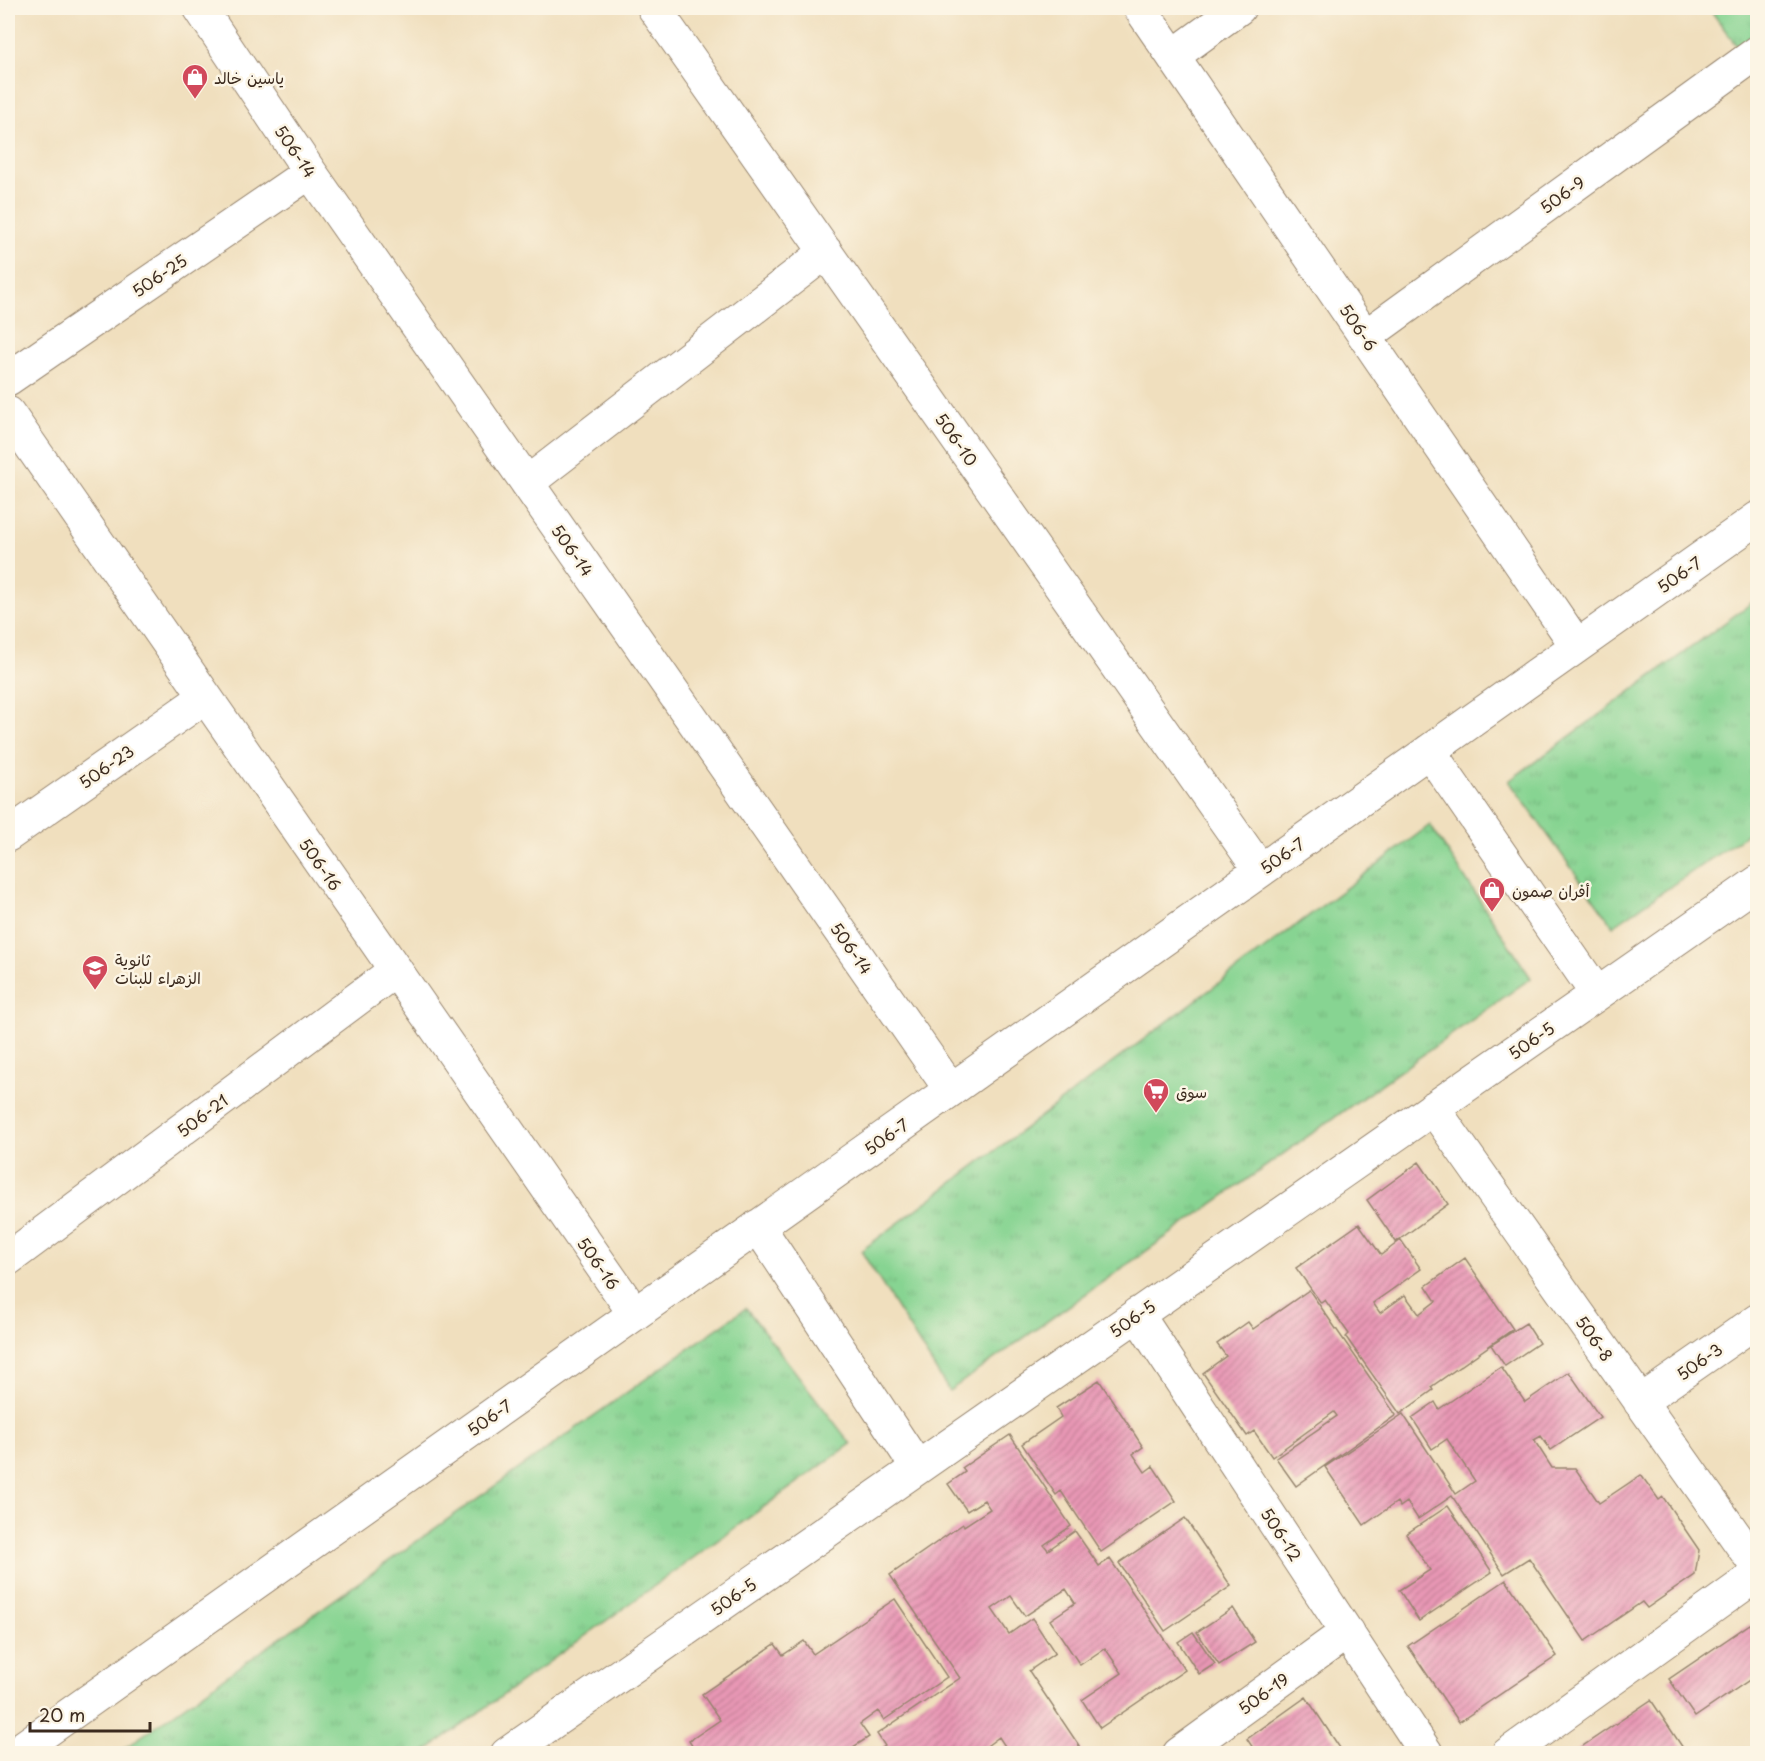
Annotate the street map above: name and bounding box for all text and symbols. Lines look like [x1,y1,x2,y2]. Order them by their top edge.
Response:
shop icon: ياسين خالد [180,62,210,100]
place label: ياسين خالد [214,65,284,89]
street label: 506-14 [270,120,322,182]
street label: 506-9 [1535,170,1589,218]
street label: 506-25 [127,248,191,302]
street label: 506-6 [1334,299,1384,355]
street label: 506-10 [930,408,984,470]
street label: 506-14 [546,519,600,581]
street label: 506-7 [1652,550,1706,598]
street label: 506-23 [74,738,138,794]
street label: 506-7 [1255,831,1309,879]
street label: 506-16 [294,833,348,895]
shop icon: أفران صمون [1477,875,1507,913]
place label: أفران صمون [1512,878,1590,902]
street label: 506-14 [825,917,879,979]
place label: ثانوية الزهراء للبنات [115,947,201,989]
school or university icon: ثانوية الزهراء للبنات [80,953,110,991]
street label: 506-5 [1503,1016,1559,1064]
supermarket icon: سوق [1141,1076,1171,1114]
place label: سوق [1176,1079,1207,1103]
street label: 506-21 [171,1088,233,1142]
street label: 506-7 [859,1112,913,1160]
street label: 506-16 [572,1232,626,1294]
street label: 506-5 [1104,1294,1160,1342]
street label: 506-8 [1571,1310,1619,1366]
street label: 506-3 [1671,1337,1727,1385]
street label: 506-7 [462,1393,516,1441]
street label: 506-12 [1256,1503,1308,1565]
street label: 506-5 [705,1572,761,1620]
street label: 506-19 [1233,1666,1293,1720]
scale bar [30,1695,150,1733]
text: 20 m [39,1701,85,1728]

